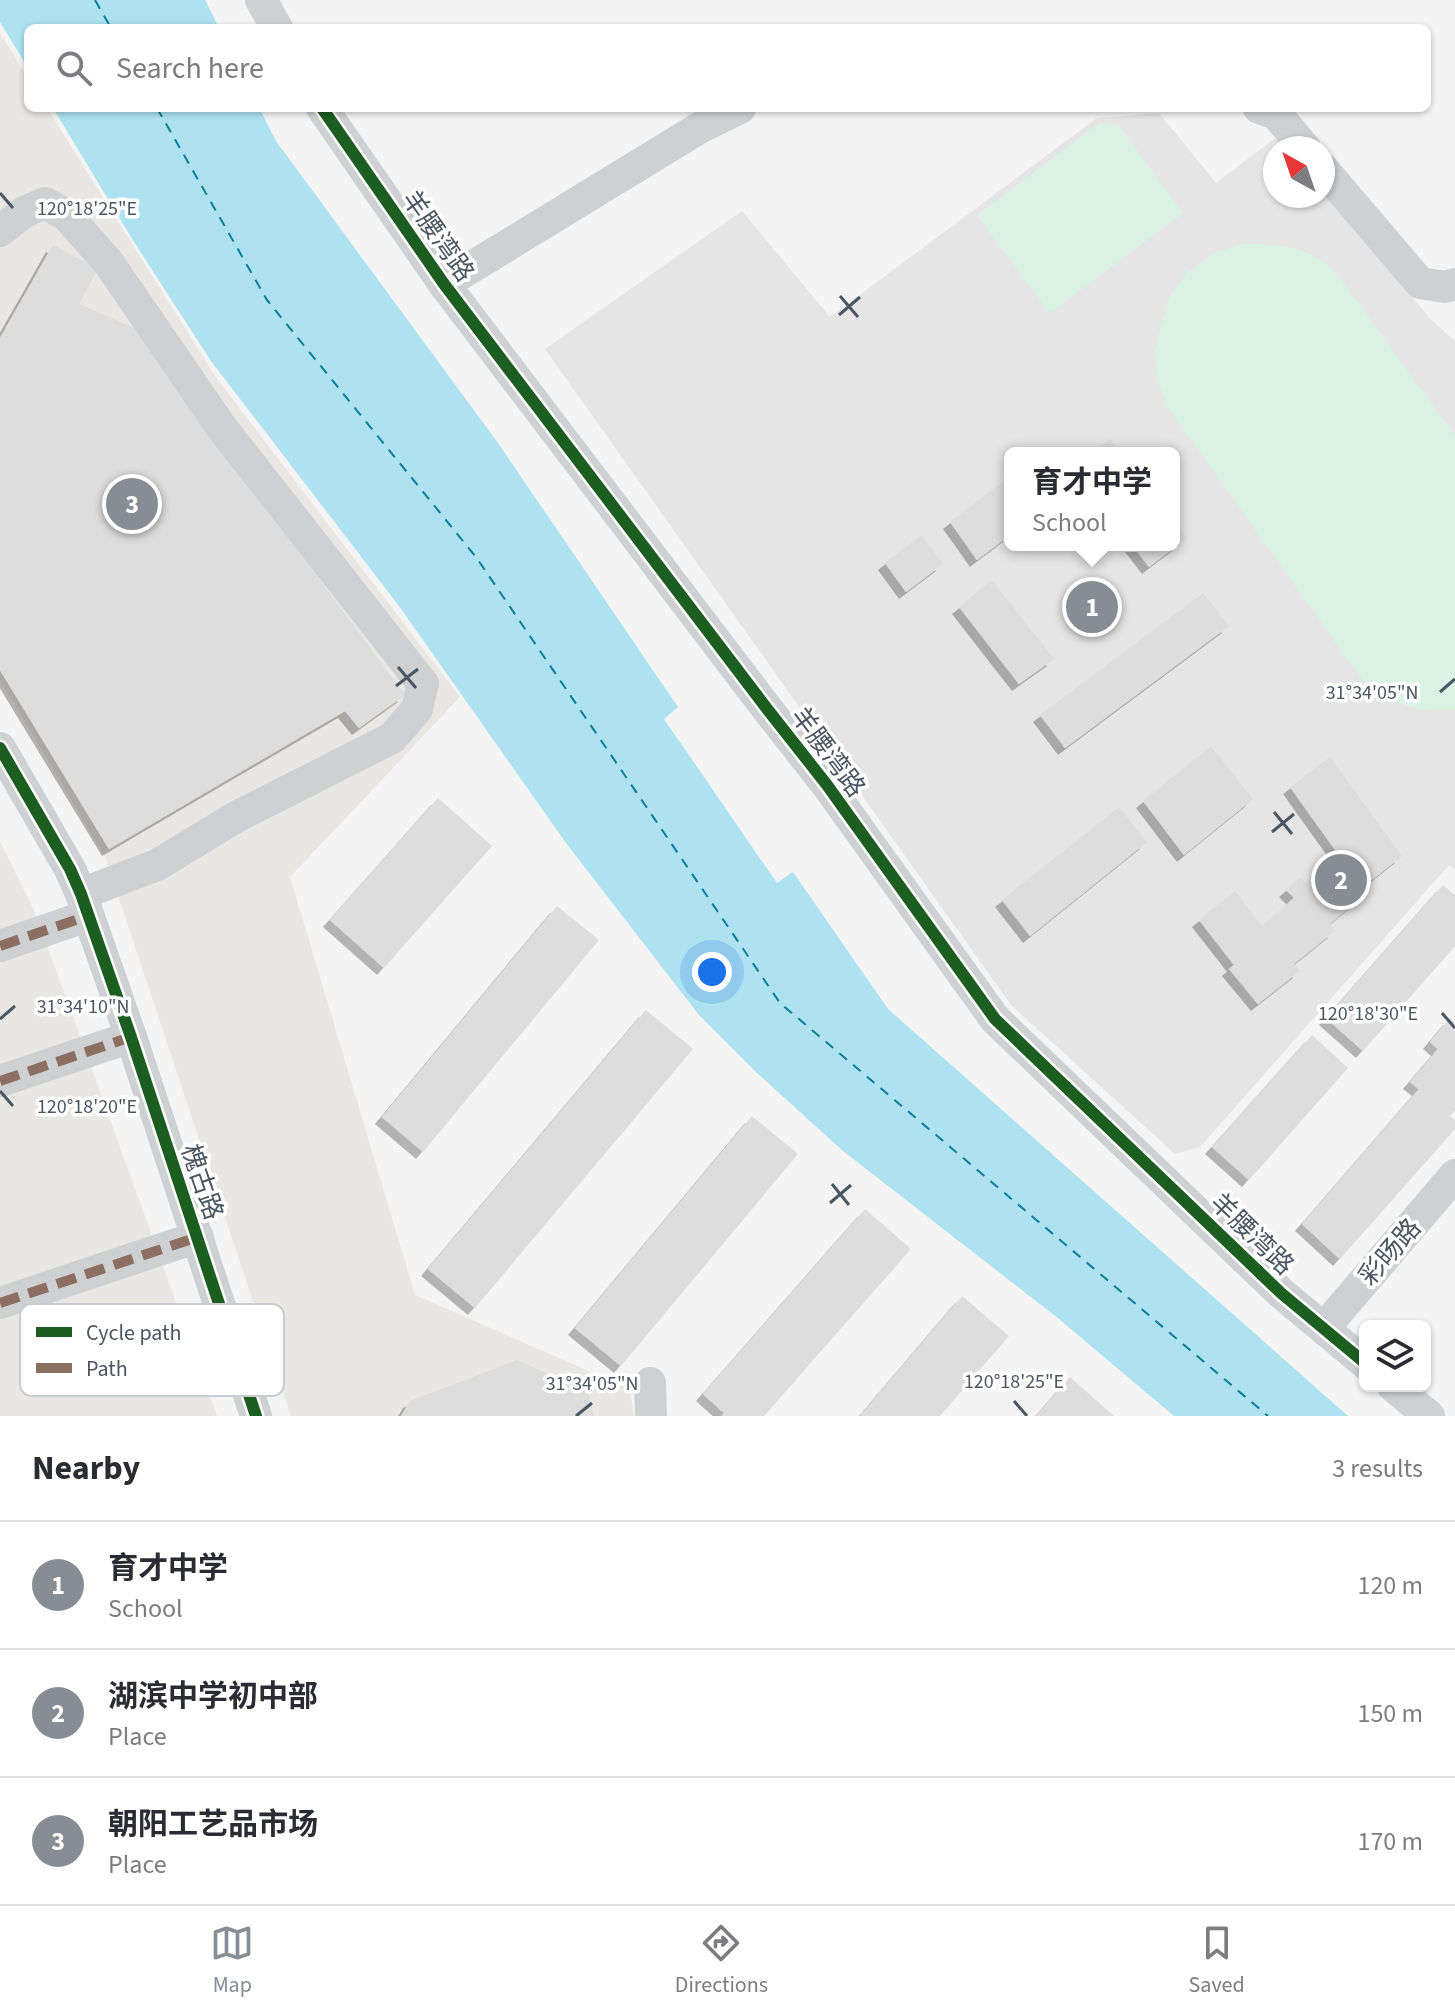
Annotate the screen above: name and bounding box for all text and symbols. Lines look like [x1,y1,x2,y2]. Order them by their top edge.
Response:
search box [24,24,1431,112]
icon: search [52,46,96,90]
text: Search here [116,47,264,90]
north arrow [1263,136,1335,208]
street label: 羊腰湾路 [393,183,483,289]
text: 120°18'25"E [37,195,137,223]
popup [1004,447,1180,551]
text: 育才中学 [1032,461,1152,504]
pin: 3 [106,474,158,534]
text: School [1032,504,1107,541]
pin: 1 [1066,577,1118,637]
text: 31°34'05"N [1326,679,1418,707]
street label: 羊腰湾路 [782,699,874,805]
pin: 2 [1315,850,1367,910]
your location [692,952,732,992]
text: 31°34'10"N [37,993,129,1021]
text: 120°18'30"E [1318,1000,1418,1028]
text: 120°18'20"E [37,1093,137,1121]
street label: 槐古路 [172,1139,232,1225]
street label: 羊腰湾路 [1202,1185,1302,1283]
street label: 彩旸路 [1350,1210,1430,1294]
legend [20,1304,284,1396]
text: Cycle path [86,1317,182,1349]
map controls [1359,1320,1431,1392]
button: layers [1359,1320,1431,1392]
text: Path [86,1353,128,1385]
text: 120°18'25"E [964,1368,1064,1396]
text: 31°34'05"N [546,1370,638,1398]
text: Nearby [32,1444,140,1493]
text: 3 results [1332,1450,1423,1487]
text: 育才中学 [108,1547,228,1590]
text: 1 [51,1567,65,1604]
text: 120 m [1357,1567,1423,1604]
text: School [108,1590,183,1627]
text: 湖滨中学初中部 [108,1675,318,1718]
text: 2 [51,1695,65,1732]
text: 150 m [1357,1695,1423,1732]
text: Place [108,1718,167,1755]
text: 朝阳工艺品市场 [108,1803,318,1846]
text: 3 [51,1823,65,1860]
text: 170 m [1357,1823,1423,1860]
text: Place [108,1846,167,1883]
tab: Map [210,1921,254,2001]
tab: Directions [675,1921,768,2001]
tab: Saved [1189,1921,1245,2001]

